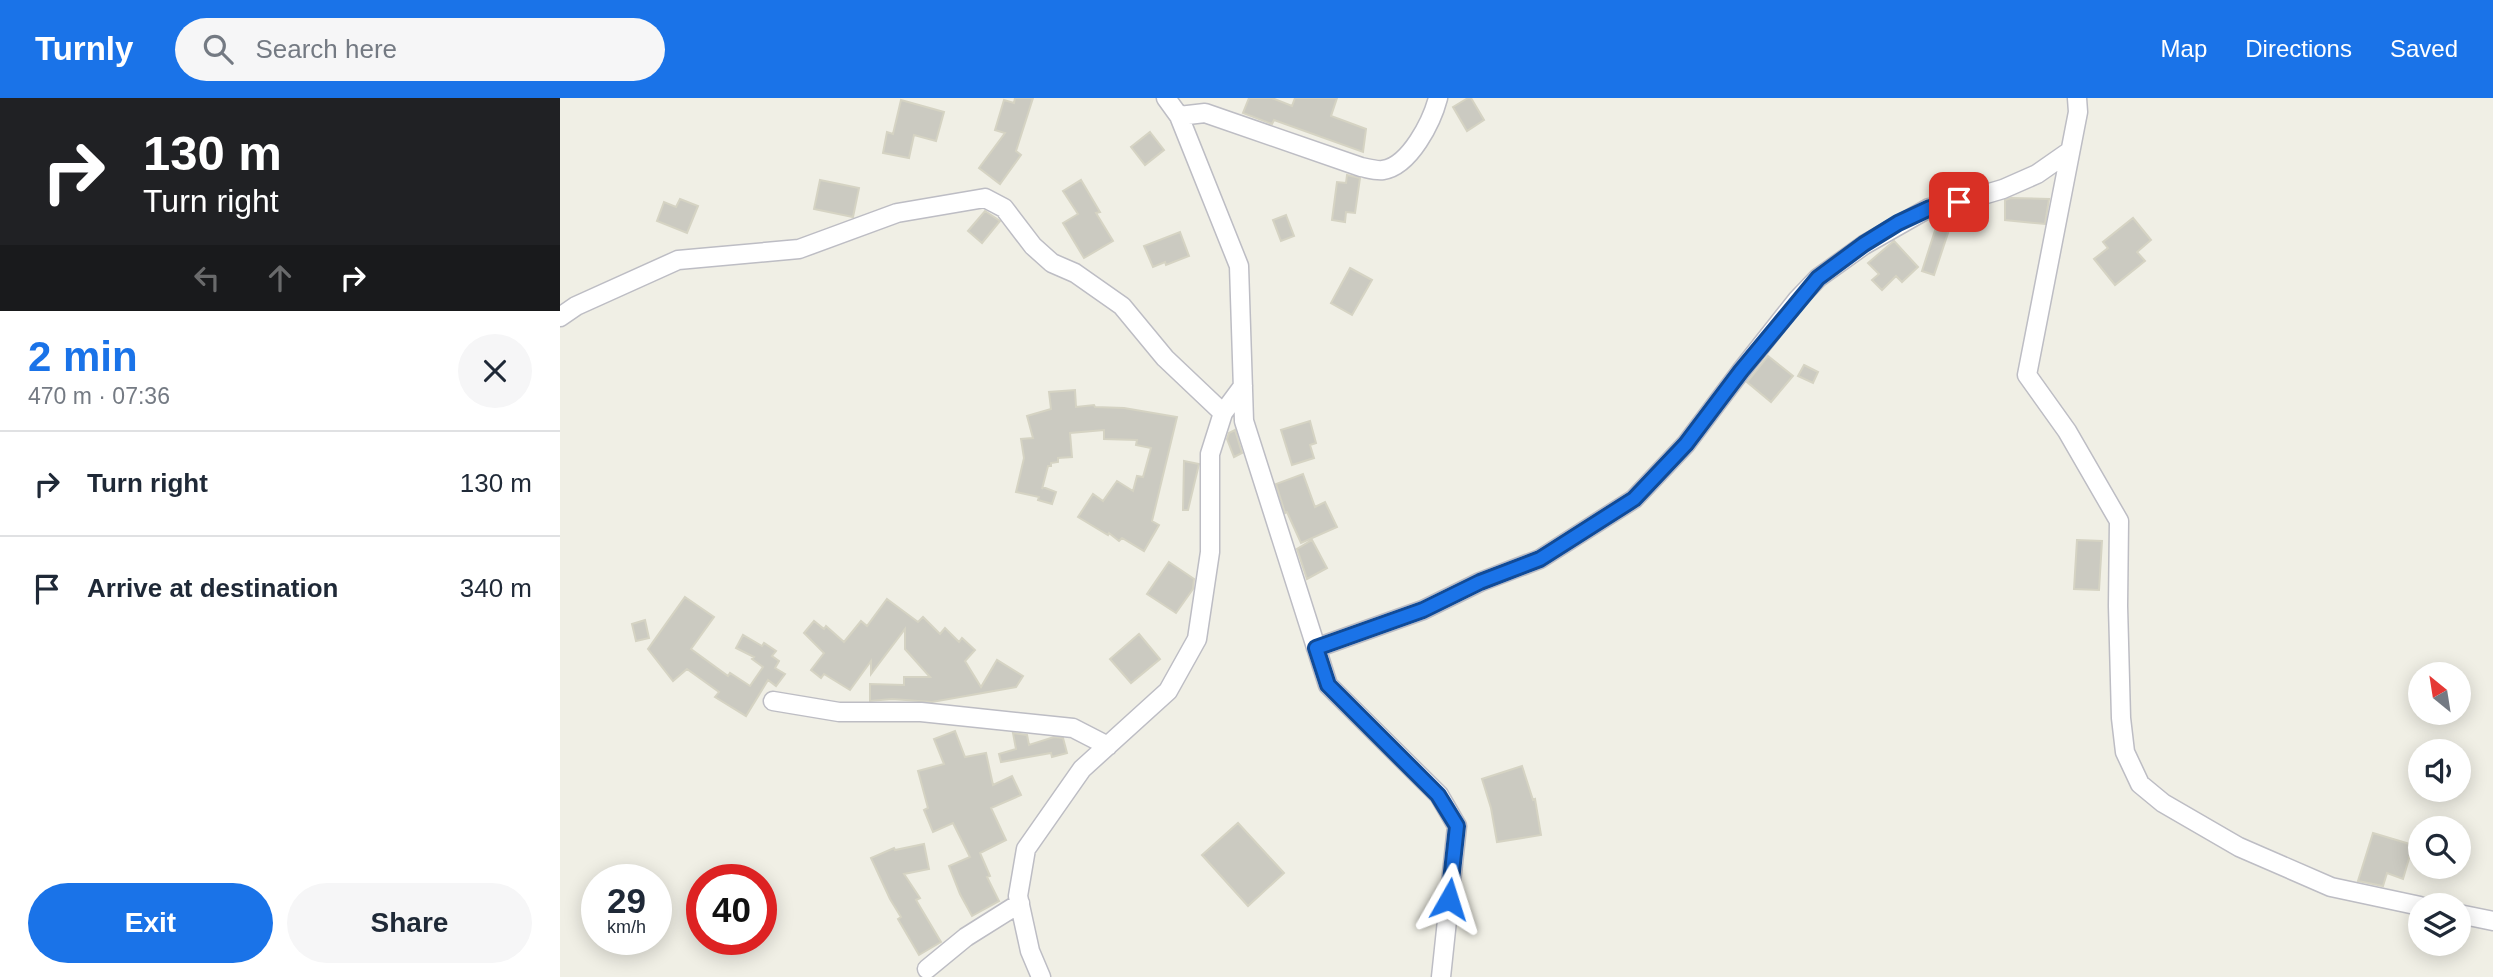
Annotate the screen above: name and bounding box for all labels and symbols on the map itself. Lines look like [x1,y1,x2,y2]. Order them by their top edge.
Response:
pin [1929,172,1989,232]
north arrow [2408,662,2471,724]
position arrow [1412,862,1486,936]
speed limit sign: 40 [686,864,777,955]

